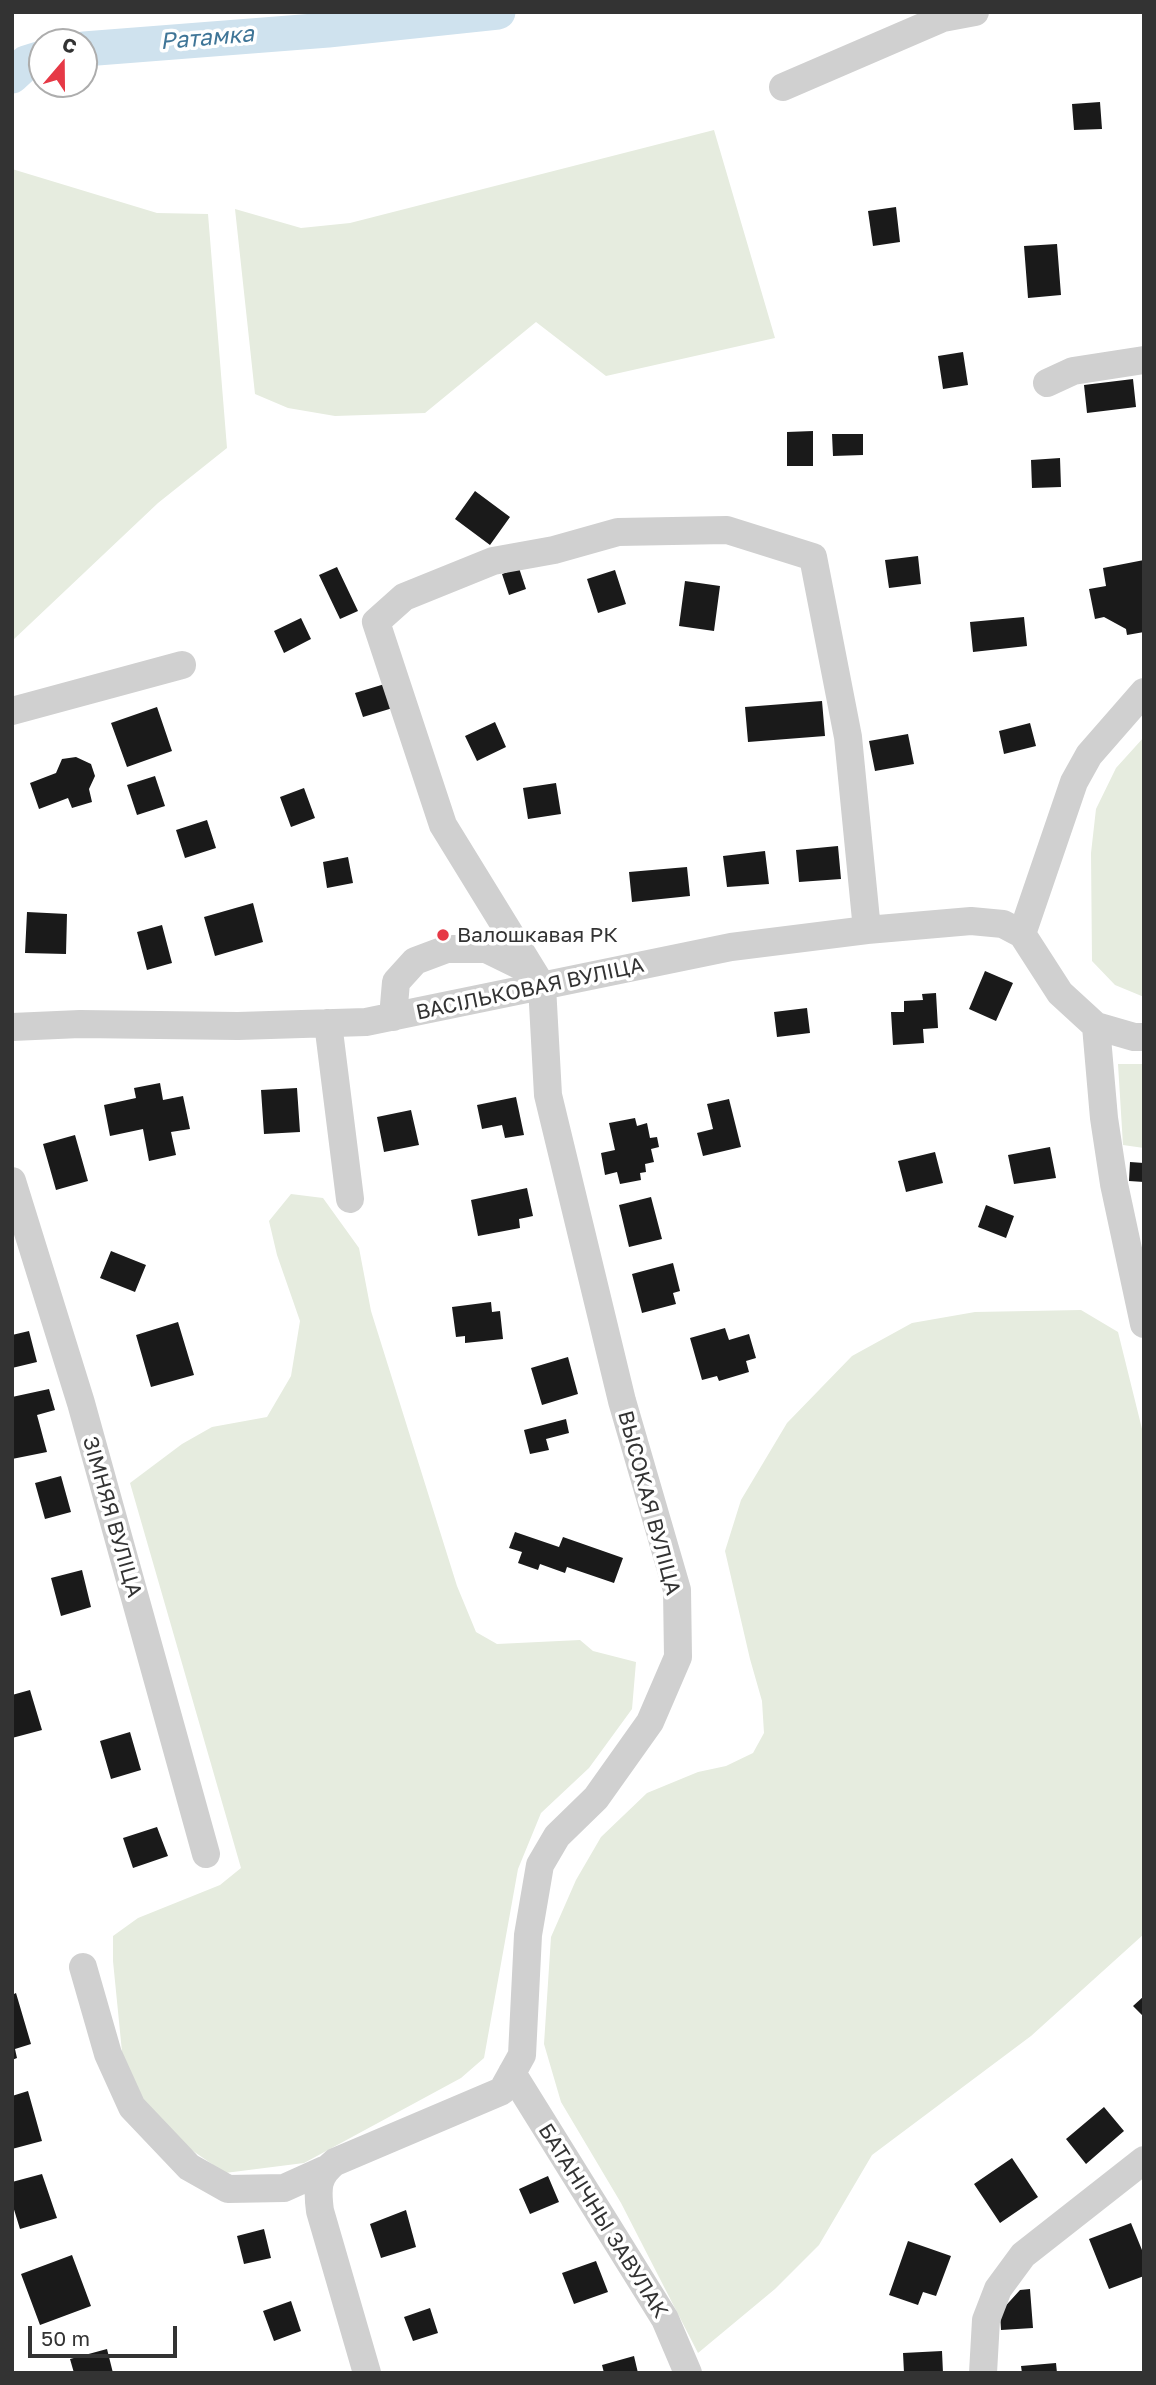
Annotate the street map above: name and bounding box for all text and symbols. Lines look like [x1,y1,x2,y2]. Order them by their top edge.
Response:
water label: Ратамка [159,20,255,56]
north arrow [28,28,98,98]
text: С [59,32,80,58]
place label: Валошкавая РК [457,922,618,948]
marker: Валошкавая РК [435,927,451,943]
street label: ВАСІЛЬКОВАЯ ВУЛІЦА [414,953,646,1025]
street label: ВЫСОКАЯ ВУЛІЦА [612,1408,686,1598]
street label: ЗІМНЯЯ ВУЛІЦА [77,1434,147,1600]
street label: БАТАНІЧНЫ ЗАВУЛАК [533,2119,673,2323]
scale bar [32,2312,180,2356]
text: 50 m [41,2325,90,2351]

